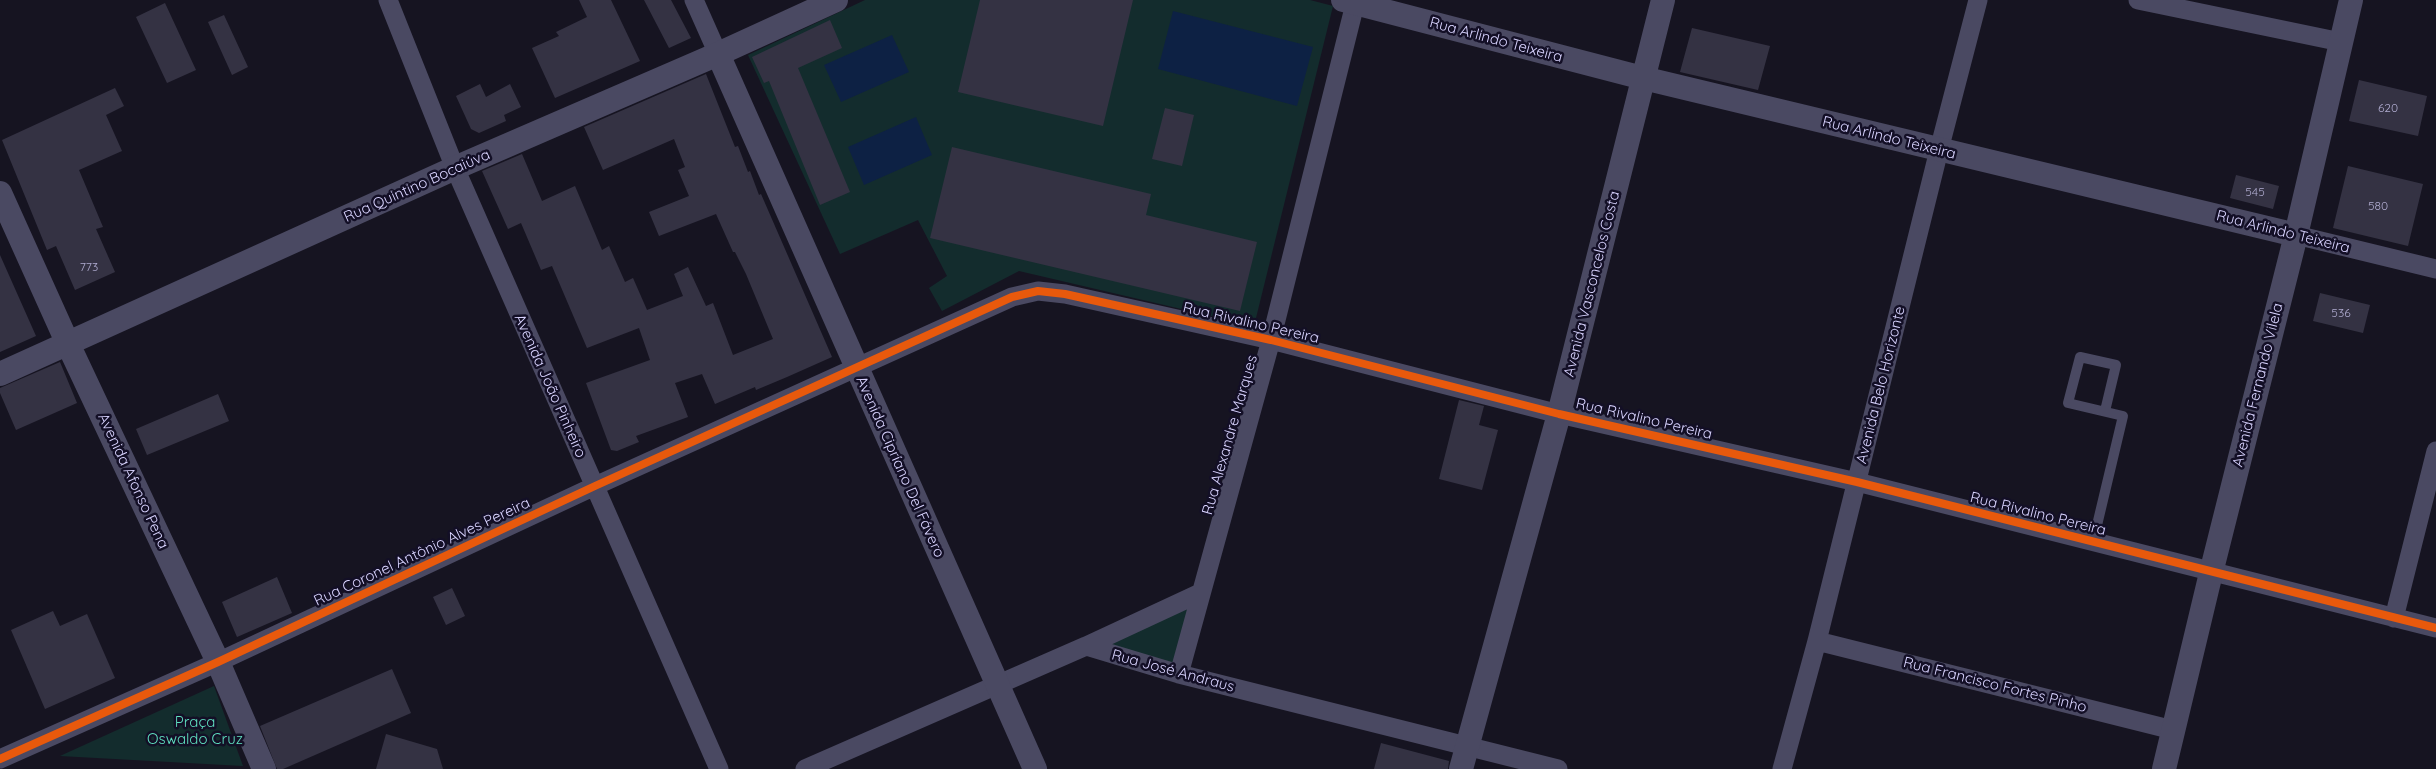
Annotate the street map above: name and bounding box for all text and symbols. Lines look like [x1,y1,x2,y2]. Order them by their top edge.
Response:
street label: Rua Arlindo Teixeira [1427,14,1565,66]
house number: 620 [2378,101,2398,115]
street label: Rua Arlindo Teixeira [1820,113,1958,163]
street label: Rua Quintino Bocaiúva [341,146,493,226]
house number: 545 [2245,185,2265,199]
street label: Avenida Vasconcelos Costa [1560,189,1624,379]
house number: 580 [2368,199,2388,213]
street label: Rua Arlindo Teixeira [2214,207,2352,257]
house number: 773 [80,260,98,274]
street label: Rua Rivalino Pereira [1181,299,1321,347]
street label: Avenida Fernando Vilela [2229,301,2287,469]
street label: Avenida Belo Horizonte [1853,304,1909,466]
house number: 536 [2331,306,2351,320]
street label: Avenida João Pinheiro [510,311,590,461]
street label: Rua Alexandre Marques [1199,353,1261,517]
street label: Avenida Cipríano Del Fávero [852,374,948,560]
street label: Rua Rivalino Pereira [1574,395,1714,443]
street label: Avenida Afonso Pena [94,410,172,552]
street label: Rua Rivalino Pereira [1968,488,2108,540]
street label: Rua Coronel Antônio Alves Pereira [311,494,533,610]
street label: Rua José Andraus [1110,646,1236,696]
street label: Rua Francisco Fortes Pinho [1901,653,2089,717]
park label: Praça Oswaldo Cruz [147,713,243,748]

